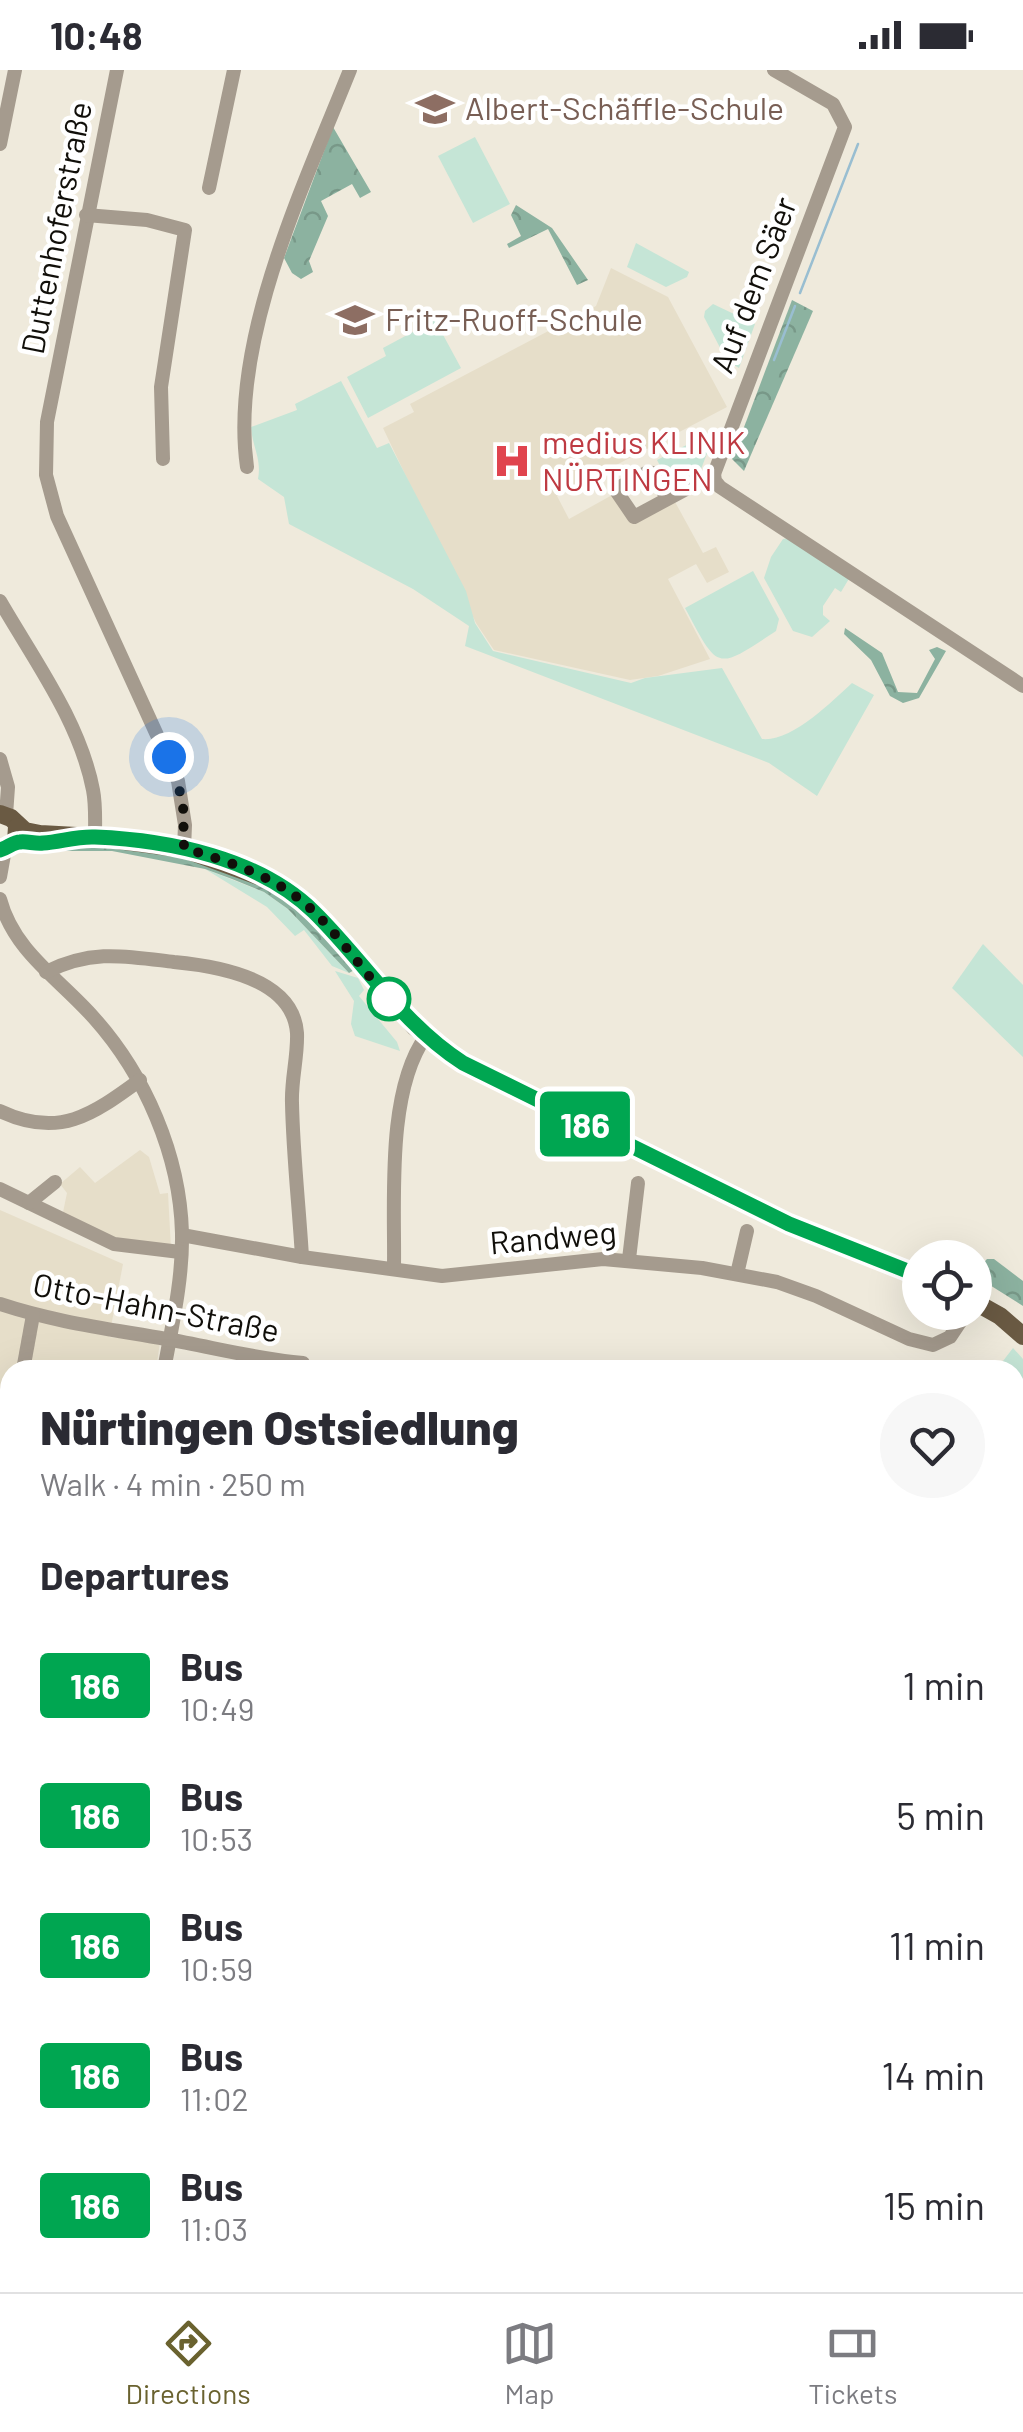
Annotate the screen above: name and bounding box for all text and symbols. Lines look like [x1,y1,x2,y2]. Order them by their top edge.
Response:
text: 10:48 [50,12,143,58]
school or university icon: Albert-Schäffle-Schule [414,88,456,130]
place label: Albert-Schäffle-Schule [465,88,784,126]
street label: Duttenhoferstraße [12,98,98,357]
street label: Auf dem Säer [701,191,803,378]
school or university icon: Fritz-Ruoff-Schule [334,299,376,341]
place label: Fritz-Ruoff-Schule [385,299,643,337]
place label: medius KLINIK NÜRTINGEN [542,422,745,497]
hospital icon: medius KLINIK NÜRTINGEN [491,440,533,482]
your location [144,732,194,782]
unlabelled marker [368,978,410,1020]
line badge: 186 [528,1092,642,1156]
text: 186 [560,1103,610,1145]
street label: Randweg [488,1212,618,1260]
map controls [902,1240,992,1330]
button: locate [902,1240,992,1330]
street label: Otto-Hahn-Straße [30,1264,283,1349]
button: heart [880,1393,985,1498]
text: Nürtingen Ostsiedlung [40,1397,519,1455]
text: Walk · 4 min · 250 m [40,1464,306,1502]
text: Departures [40,1552,229,1598]
text: Bus [180,1643,243,1689]
text: 1 min [903,1662,985,1708]
text: 186 [70,1664,120,1706]
text: 10:49 [180,1689,254,1727]
text: Bus [180,1773,243,1819]
text: 5 min [896,1792,985,1838]
text: 186 [70,1794,120,1836]
text: 10:53 [180,1819,253,1857]
text: Bus [180,1903,243,1949]
text: 11 min [889,1922,985,1968]
text: 186 [70,1924,120,1966]
text: 10:59 [180,1949,253,1987]
text: Bus [180,2033,243,2079]
text: 14 min [882,2052,985,2098]
text: 186 [70,2054,120,2096]
text: 11:02 [180,2079,249,2117]
text: Bus [180,2163,243,2209]
text: 15 min [883,2182,985,2228]
text: 186 [70,2184,120,2226]
text: 11:03 [180,2209,248,2247]
tab: Directions [126,2316,251,2410]
tab: Map [502,2316,557,2410]
tab: Tickets [808,2316,897,2410]

